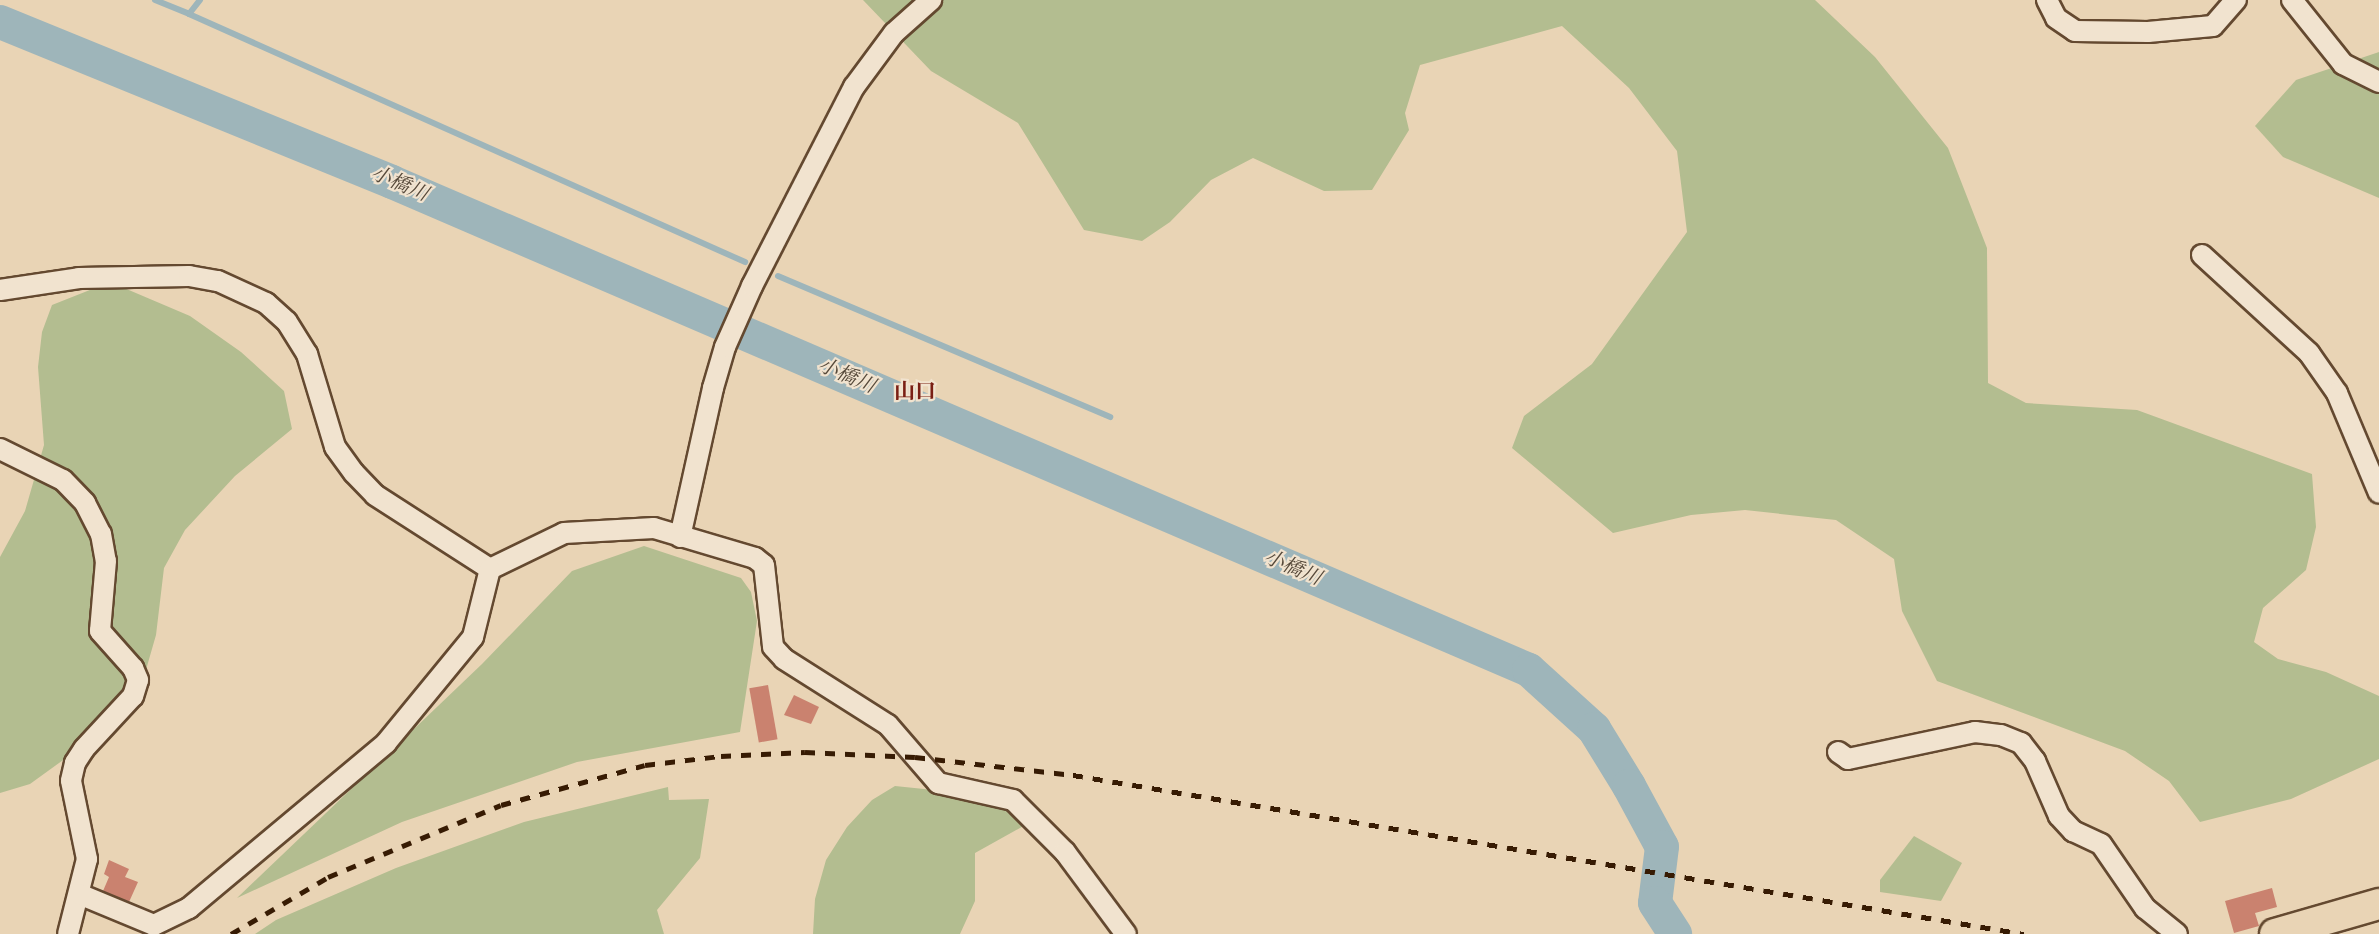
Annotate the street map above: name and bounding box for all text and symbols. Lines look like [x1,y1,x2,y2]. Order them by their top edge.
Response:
water label: 小橋川 [367,162,431,208]
water label: 小橋川 [814,354,878,400]
district label: 山口 [894,380,936,406]
water label: 小橋川 [1260,546,1324,592]

